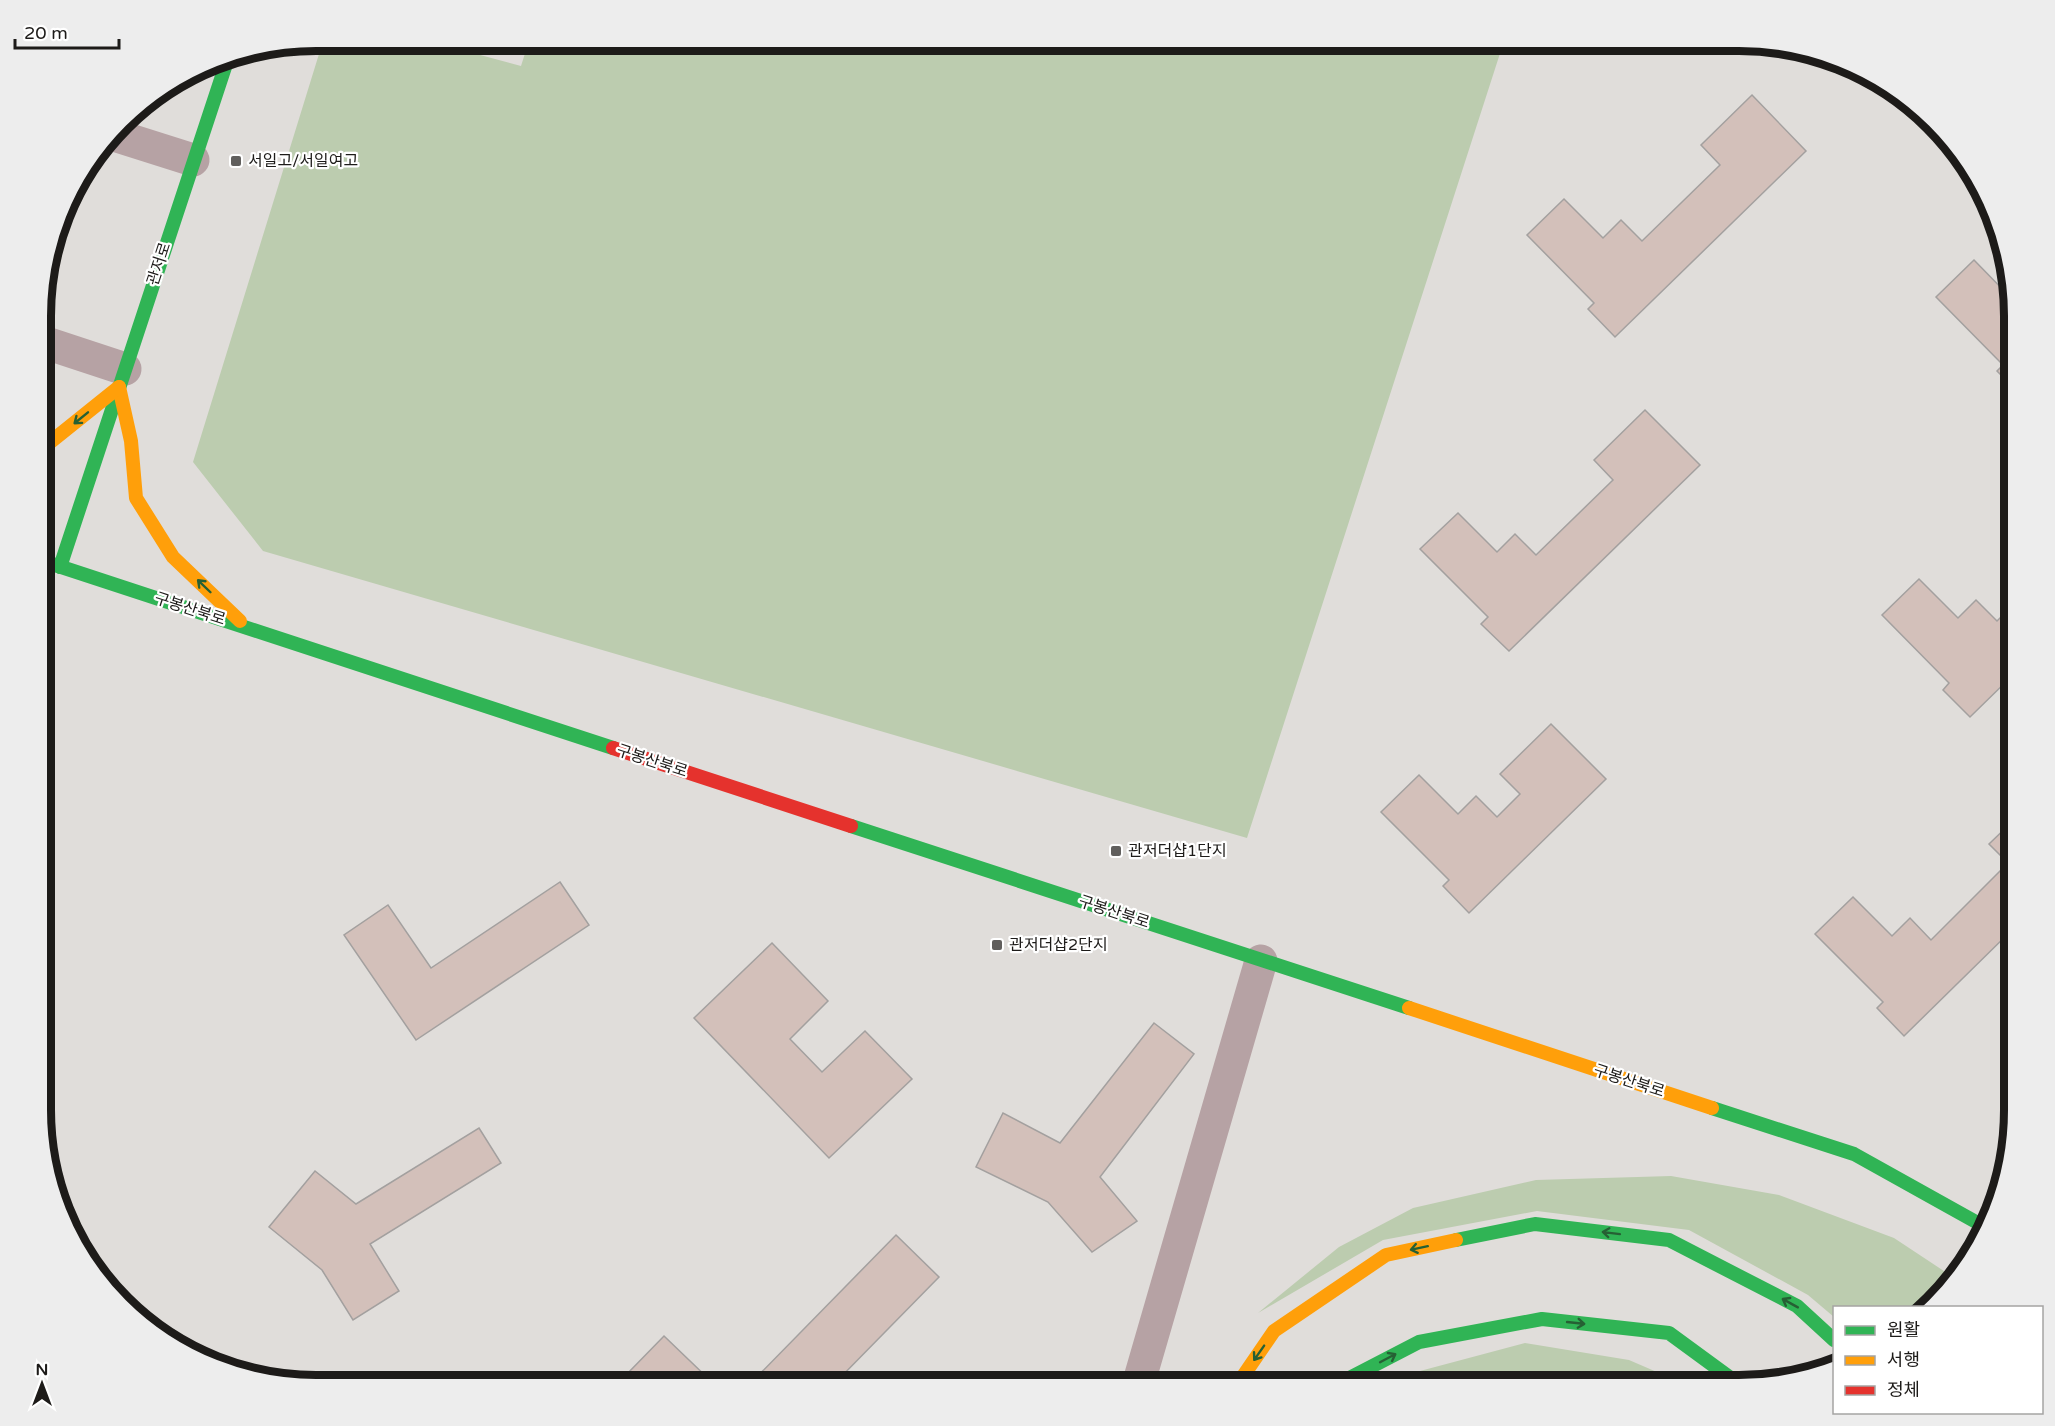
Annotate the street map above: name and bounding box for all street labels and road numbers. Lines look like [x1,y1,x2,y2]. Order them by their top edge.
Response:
street label: 관저로 [143,240,175,288]
street label: 구봉산북로 [152,588,228,630]
street label: 구봉산북로 [614,740,690,782]
street label: 구봉산북로 [1076,891,1152,933]
street label: 구봉산북로 [1591,1060,1667,1102]

